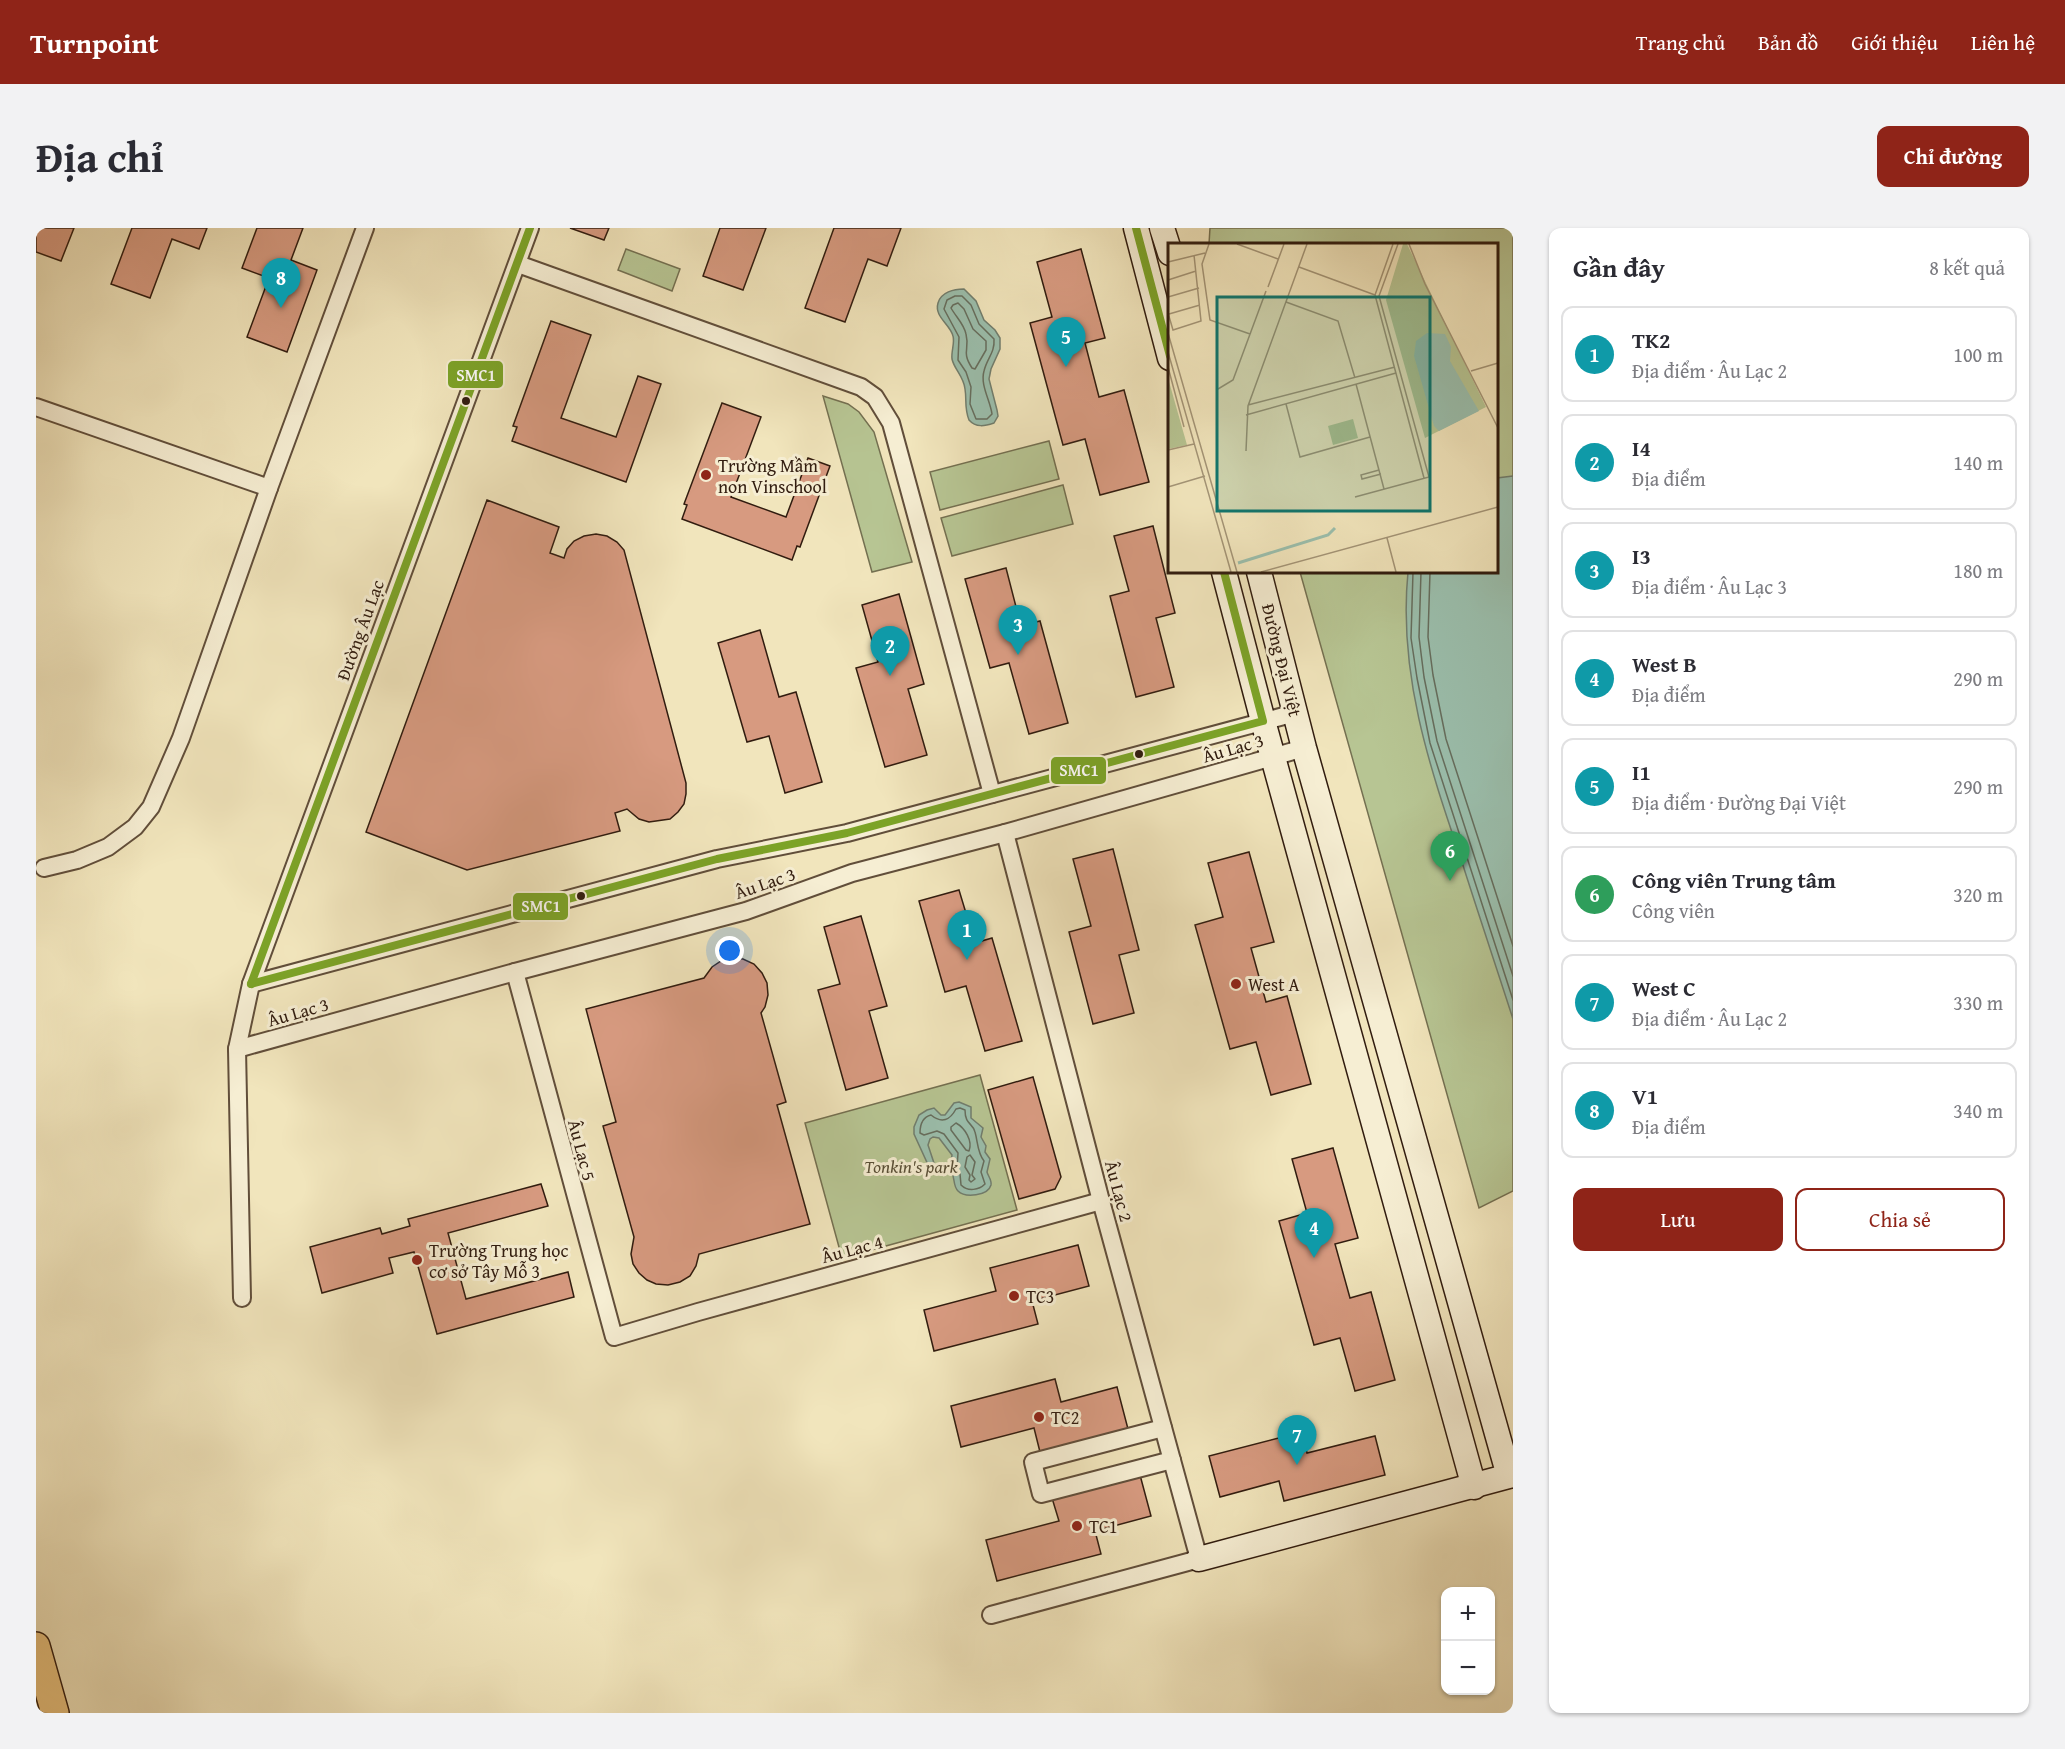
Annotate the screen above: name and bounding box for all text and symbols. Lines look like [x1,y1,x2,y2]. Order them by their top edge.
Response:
text: Turnpoint [30,22,159,63]
text: Trang chủ [1636,27,1725,58]
text: Bản đồ [1758,27,1818,58]
text: Giới thiệu [1851,27,1938,58]
text: Liên hệ [1971,27,2035,58]
text: Địa chỉ [36,126,164,187]
button: Chỉ đường [1877,126,2029,187]
inset map [1168,243,1498,573]
text: Gần đây [1573,248,1665,287]
text: 8 kết quả [1929,253,2005,282]
pin: 8 [262,259,300,308]
pin: 5 [1046,318,1086,367]
text: TK2 [1632,324,1670,356]
text: 1 [1589,340,1600,369]
text: 100 m [1953,340,2003,369]
text: Địa điểm · Âu Lạc 2 [1632,356,1787,385]
line badge: SMC1 [447,360,504,389]
text: SMC1 [456,363,496,387]
unlabelled marker [460,395,472,407]
text: I4 [1632,432,1651,464]
text: 2 [1589,448,1600,477]
text: 140 m [1953,448,2003,477]
place label: Trường Mầm non Vinschool [718,452,827,500]
text: Địa điểm [1632,464,1706,493]
marker: Trường Mầm non Vinschool [699,468,713,482]
text: I3 [1632,540,1651,572]
text: 3 [1589,556,1600,585]
text: 180 m [1953,556,2003,585]
text: Địa điểm · Âu Lạc 3 [1632,572,1787,601]
street label: Đường Âu Lạc [329,576,391,684]
street label: Đường Đại Việt [1255,601,1309,720]
pin: 3 [998,606,1038,655]
pin: 2 [870,626,910,676]
text: West B [1632,648,1697,680]
text: 4 [1589,664,1600,693]
text: 290 m [1953,664,2003,693]
text: Địa điểm [1632,680,1706,709]
street label: Âu Lạc 3 [1199,726,1267,770]
unlabelled marker [1133,748,1145,760]
line badge: SMC1 [1050,756,1107,785]
text: I1 [1632,756,1651,788]
text: SMC1 [1059,758,1099,782]
text: 5 [1589,772,1600,801]
text: 290 m [1953,772,2003,801]
text: Địa điểm · Đường Đại Việt [1632,788,1846,817]
pin: 6 [1430,832,1470,881]
street label: Âu Lạc 3 [731,860,799,906]
text: Công viên Trung tâm [1632,864,1836,896]
text: 6 [1589,880,1600,909]
text: 320 m [1953,880,2003,909]
unlabelled marker [575,890,587,902]
line badge: SMC1 [512,892,569,921]
text: SMC1 [521,894,561,918]
text: Công viên [1632,896,1715,925]
pin: 1 [948,910,986,960]
your location [715,936,744,965]
place label: West A [1248,971,1300,998]
text: West C [1632,972,1696,1004]
marker: West A [1229,977,1243,991]
text: 7 [1589,988,1600,1017]
text: 330 m [1953,988,2003,1017]
street label: Âu Lạc 3 [264,990,332,1034]
text: Địa điểm · Âu Lạc 2 [1632,1004,1787,1033]
text: V1 [1632,1080,1658,1112]
text: 8 [1589,1096,1600,1125]
text: 340 m [1953,1096,2003,1125]
text: Địa điểm [1632,1112,1706,1141]
street label: Âu Lạc 5 [561,1116,603,1184]
park label: Tonkin's park [864,1153,958,1180]
street label: Âu Lạc 2 [1098,1157,1140,1225]
button: Lưu [1573,1188,1783,1251]
button: Chia sẻ [1795,1188,2005,1251]
pin: 4 [1294,1208,1334,1258]
street label: Âu Lạc 4 [818,1228,886,1270]
place label: Trường Trung học cơ sở Tây Mỗ 3 [429,1237,568,1285]
marker: Trường Trung học cơ sở Tây Mỗ 3 [410,1253,424,1267]
place label: TC3 [1026,1283,1055,1310]
marker: TC3 [1007,1289,1021,1303]
place label: TC2 [1051,1404,1080,1431]
marker: TC2 [1032,1410,1046,1424]
pin: 7 [1278,1416,1316,1465]
place label: TC1 [1089,1513,1118,1540]
marker: TC1 [1070,1519,1084,1533]
map controls [1441,1587,1495,1695]
button: + [1441,1587,1495,1641]
button: − [1441,1641,1495,1695]

